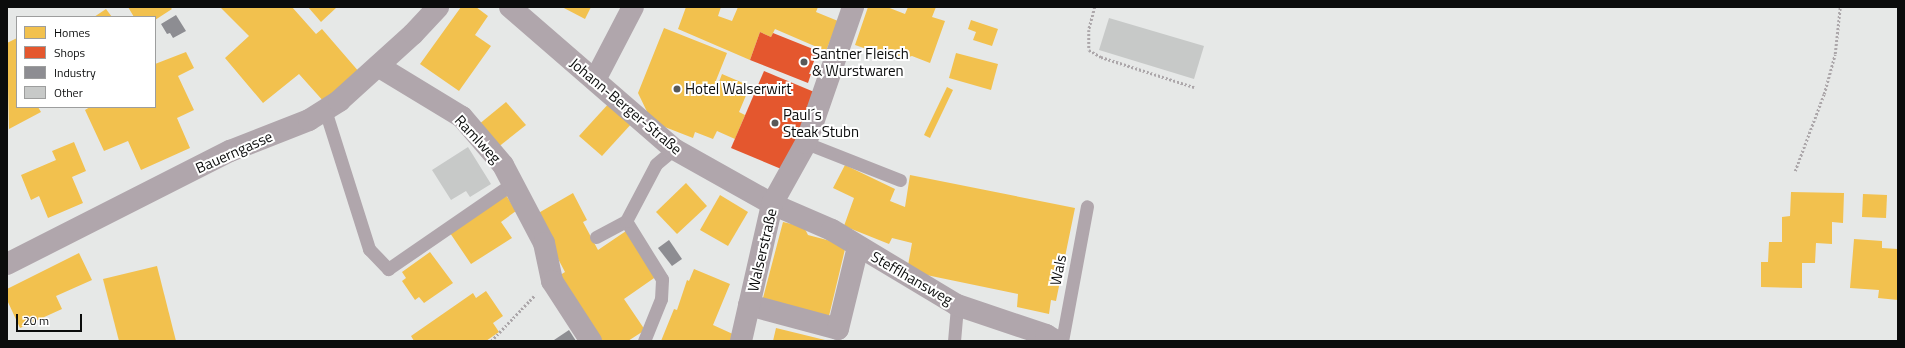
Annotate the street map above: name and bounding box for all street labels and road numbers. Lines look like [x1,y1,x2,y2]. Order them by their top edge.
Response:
street label: Johann-Berger-Straße [566,54,686,158]
street label: Ramlweg [451,111,505,167]
street label: Bauerngasse [193,127,275,177]
street label: Walserstraße [744,207,780,293]
street label: Stefflhansweg [868,247,956,309]
street label: Wals [1046,253,1070,287]

